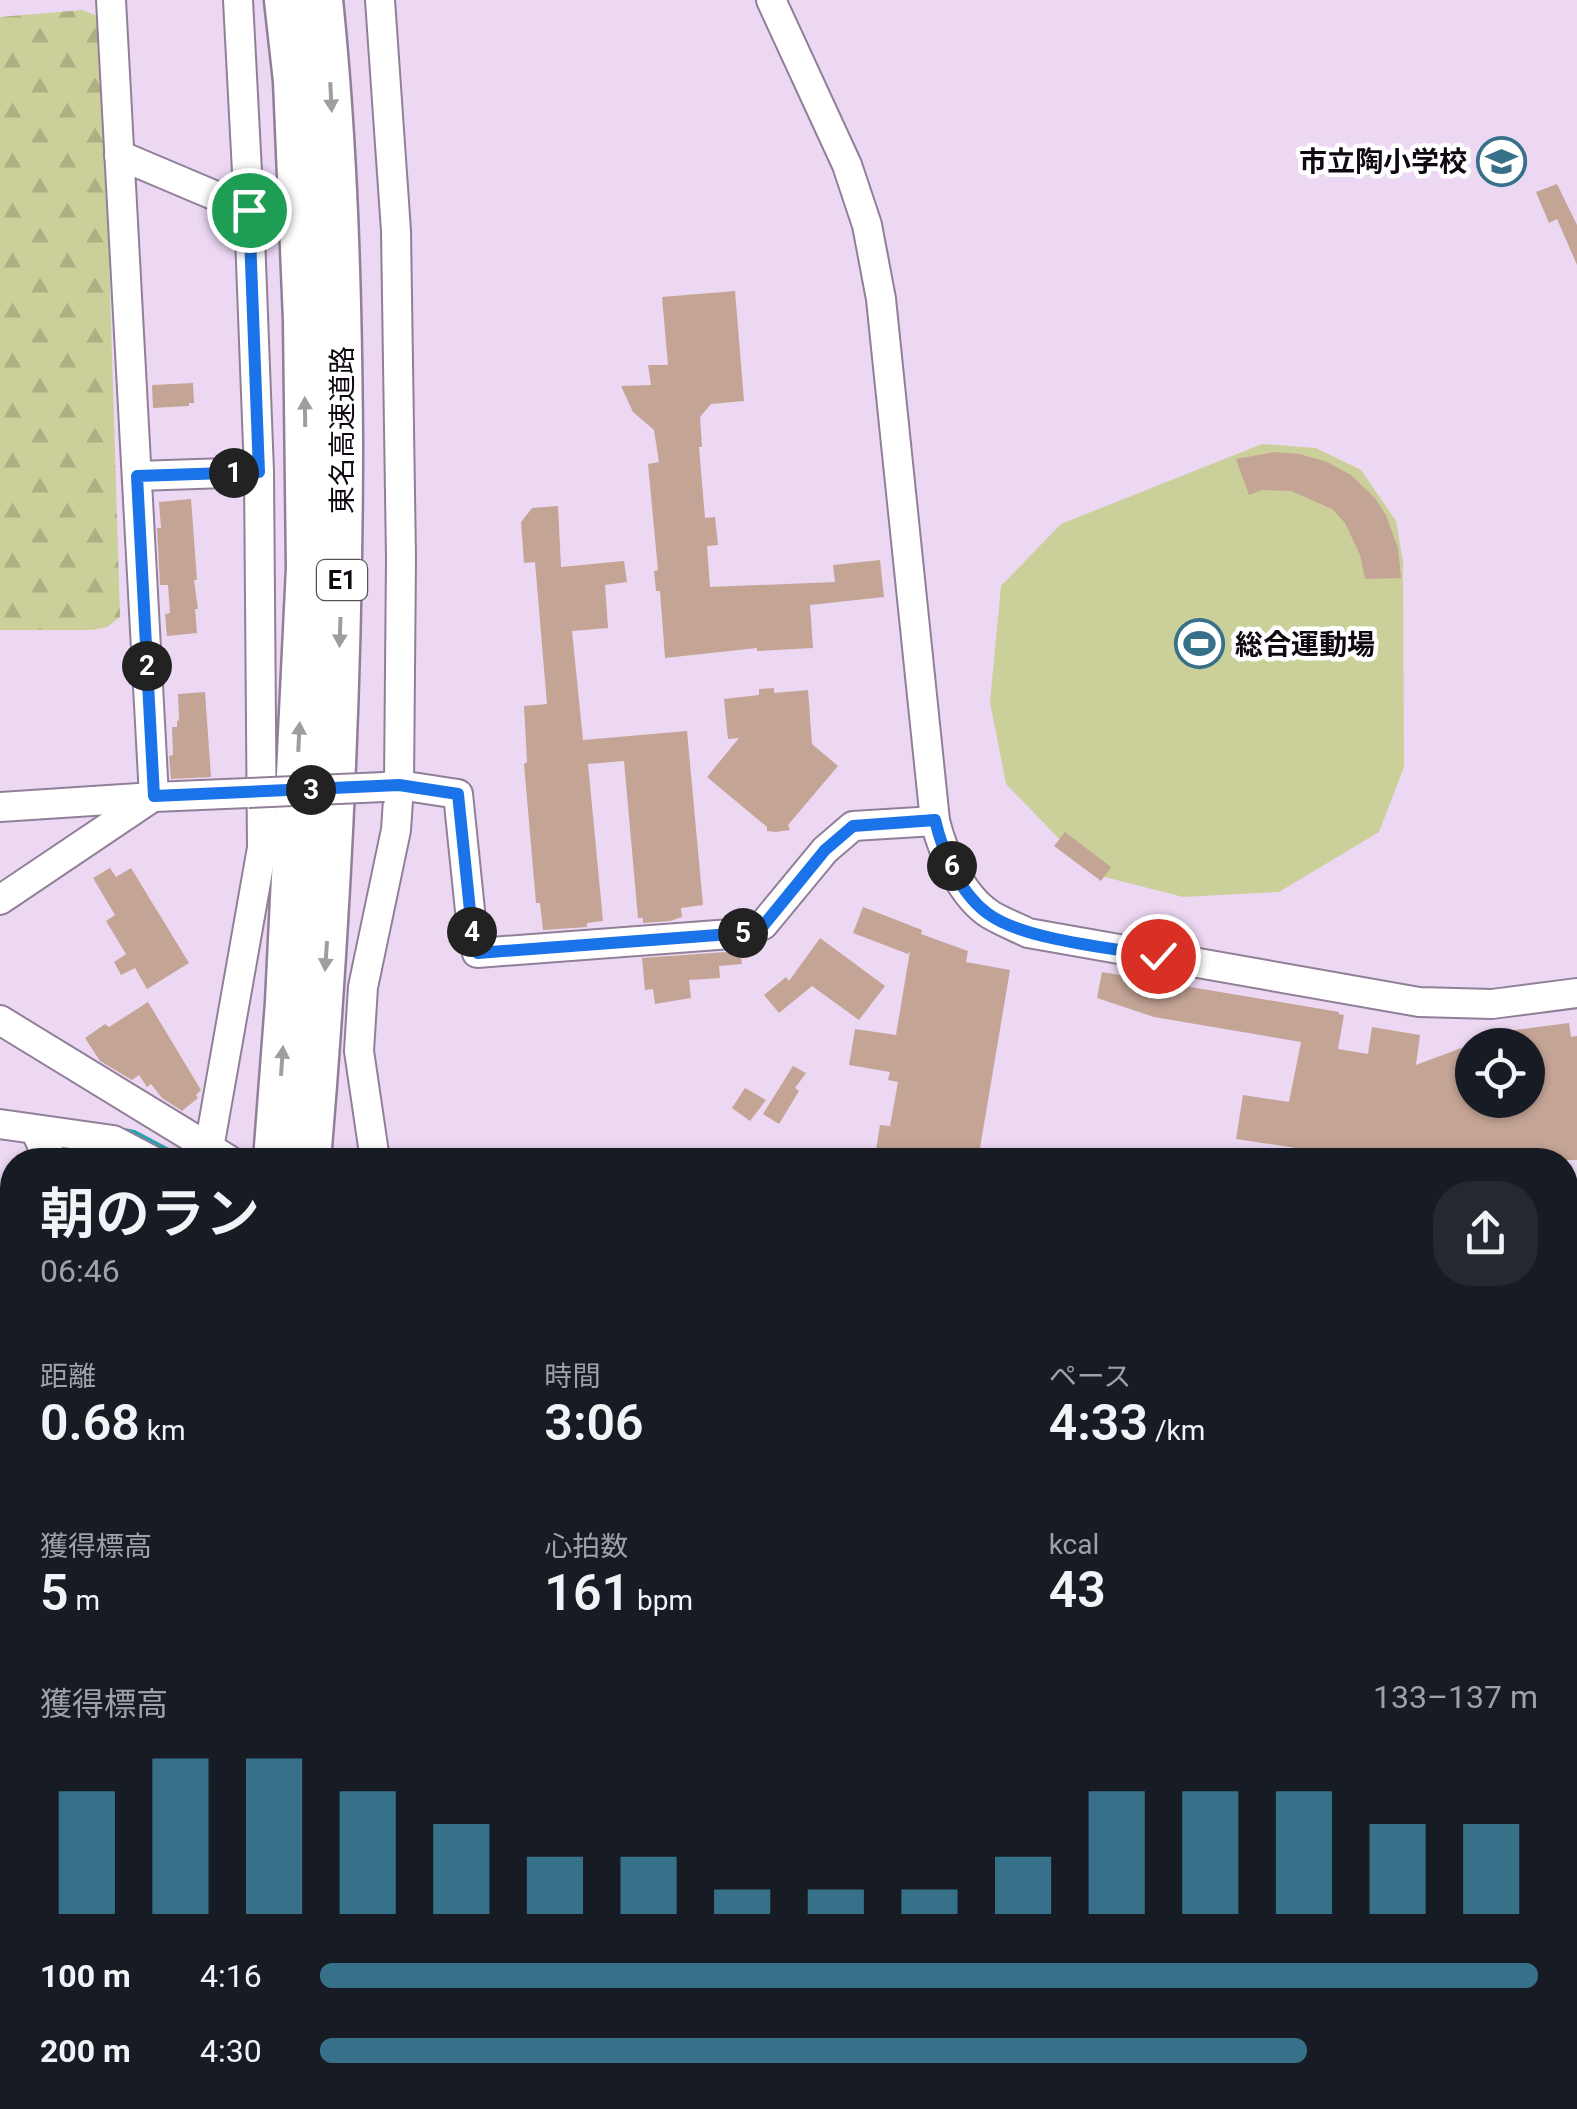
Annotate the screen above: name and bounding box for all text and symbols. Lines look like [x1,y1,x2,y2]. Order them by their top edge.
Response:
one-way arrow [323,82,339,114]
school or university icon: 市立陶小学校 [1476,135,1528,187]
place label: 市立陶小学校 [1299,145,1467,178]
pin [207,168,292,253]
icon: arrive [222,183,277,238]
street label: 東名高速道路 [326,346,359,514]
one-way arrow [297,396,313,428]
pin: 1 [209,448,259,498]
text: 1 [226,456,242,489]
road number: E1 [317,560,367,600]
one-way arrow [332,616,348,648]
sports icon: 総合運動場 [1174,618,1226,670]
place label: 総合運動場 [1235,628,1375,661]
pin: 2 [122,641,172,691]
text: 2 [139,649,155,682]
one-way arrow [292,720,308,752]
pin: 3 [286,765,336,815]
text: 3 [303,773,319,806]
pin: 6 [927,841,977,891]
text: 6 [944,849,960,882]
pin: 4 [447,907,497,957]
pin: 5 [718,908,768,958]
pin [1116,914,1201,999]
text: 4 [464,915,480,948]
text: 5 [735,916,751,949]
icon: check [1131,929,1186,984]
one-way arrow [318,941,334,973]
map controls [1455,1028,1545,1118]
button: locate [1455,1028,1545,1118]
one-way arrow [274,1045,290,1077]
button: share [1433,1181,1538,1286]
text: 朝のラン [40,1182,260,1246]
text: 06:46 [40,1252,120,1290]
text: 距離 [40,1360,96,1393]
text: 時間 [544,1360,600,1393]
text: ペース [1049,1360,1131,1393]
text: 0.68 [40,1394,140,1452]
text: 3:06 [544,1394,644,1452]
text: 4:33 [1049,1394,1148,1452]
text: km [140,1414,186,1447]
text: /km [1148,1414,1205,1447]
text: kcal [1049,1528,1099,1561]
text: 獲得標高 [40,1530,152,1563]
text: 心拍数 [544,1530,628,1563]
text: 43 [1049,1561,1106,1619]
text: 5 [40,1564,69,1622]
text: 161 [544,1564,630,1622]
text: m [69,1584,100,1617]
text: bpm [630,1584,693,1617]
text: 133–137 m [1373,1678,1538,1716]
text: 獲得標高 [40,1685,168,1723]
text: 100 m [40,1957,131,1995]
text: 4:16 [200,1957,262,1995]
text: 200 m [40,2032,131,2070]
text: 4:30 [200,2032,262,2070]

